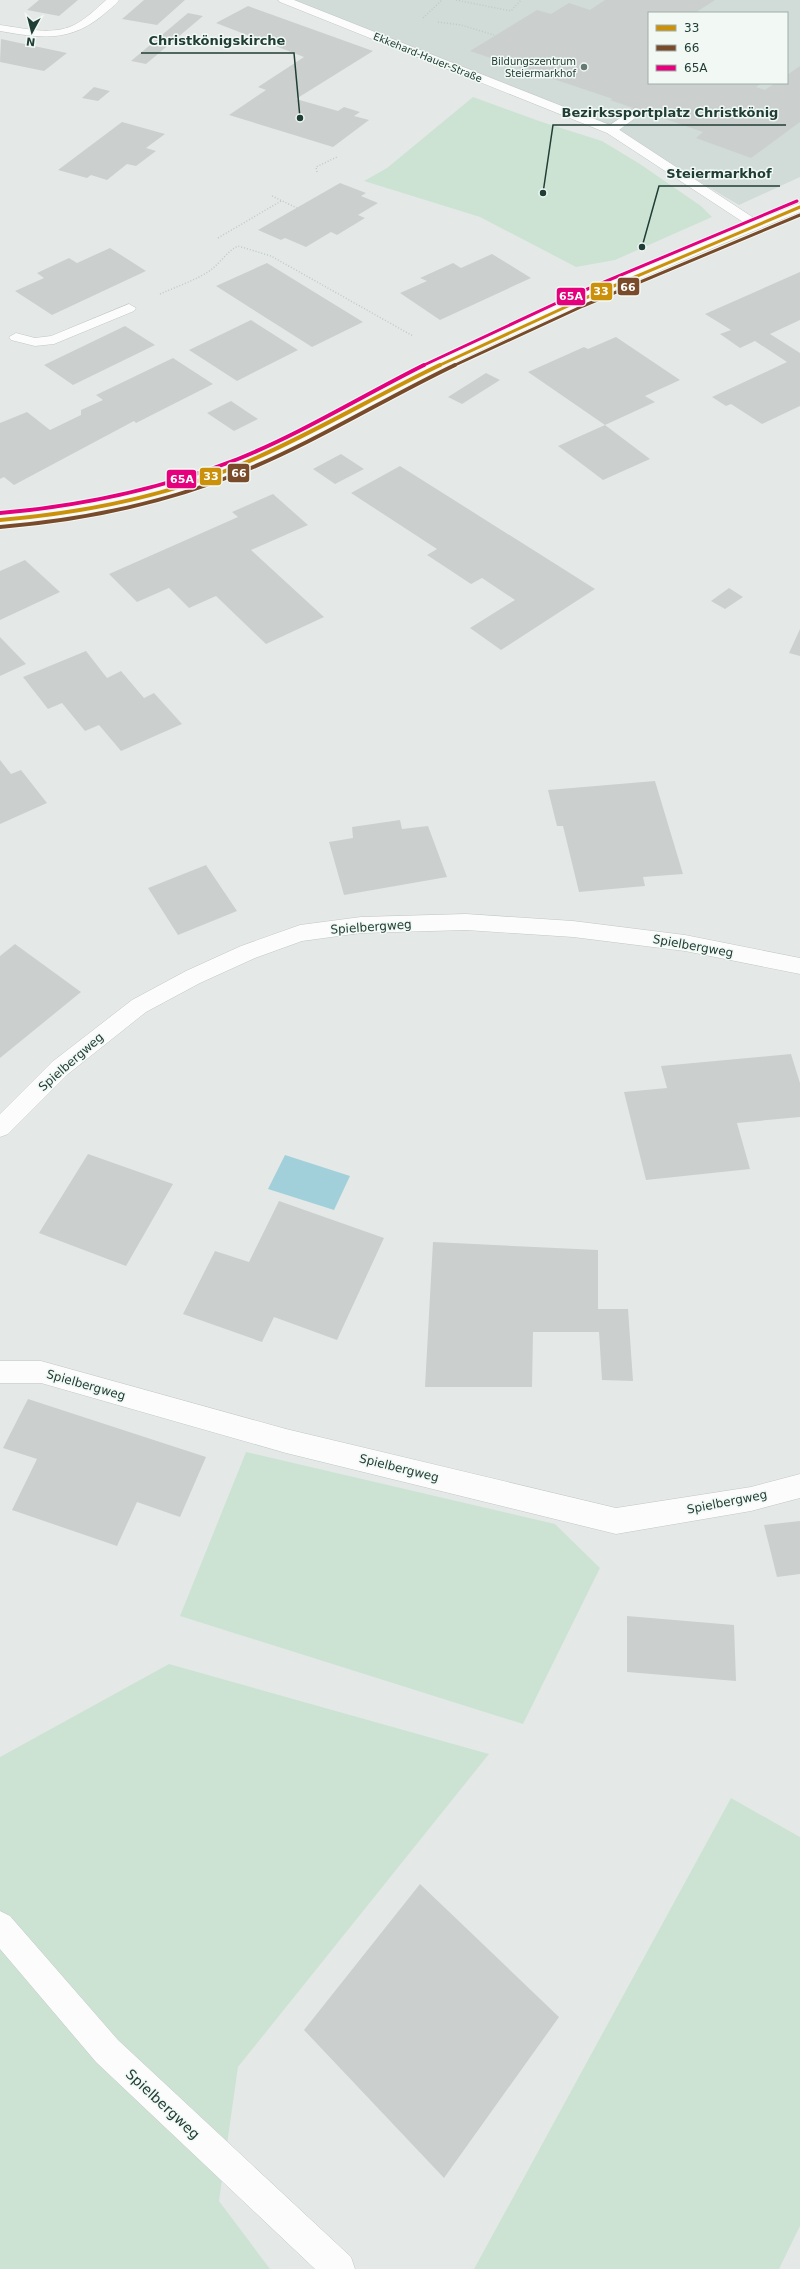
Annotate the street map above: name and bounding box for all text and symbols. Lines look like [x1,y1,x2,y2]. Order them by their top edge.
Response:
north arrow [12,12,52,52]
legend [648,12,788,84]
text: 33 [684,21,699,35]
callout: Christkönigskirche [141,28,294,53]
street label: Ekkehard-Hauer-Straße [372,31,484,84]
text: Christkönigskirche [149,33,286,48]
text: N [25,34,36,48]
text: 66 [684,41,699,55]
place label: Bildungszentrum Steiermarkhof [491,56,576,79]
text: 65A [684,61,708,75]
marker: Bildungszentrum Steiermarkhof [579,62,589,72]
callout: Bezirkssportplatz Christkönig [553,100,786,125]
text: Bezirkssportplatz Christkönig [562,105,778,120]
callout: Steiermarkhof [659,161,780,186]
text: Steiermarkhof [666,166,772,181]
line badge: 66 [617,277,640,296]
text: 66 [620,281,636,294]
line badge: 33 [590,282,613,301]
text: 33 [593,285,609,298]
line badge: 65A [556,287,586,306]
text: 65A [559,290,583,303]
line badge: 66 [227,463,250,483]
line badge: 33 [199,467,222,486]
text: 66 [231,467,247,480]
line badge: 65A [166,469,197,489]
text: 33 [203,470,219,483]
text: 65A [170,473,194,486]
street label: Spielbergweg [330,917,412,937]
street label: Spielbergweg [652,932,734,960]
street label: Spielbergweg [36,1030,106,1094]
street label: Spielbergweg [45,1367,127,1403]
street label: Spielbergweg [358,1451,440,1485]
street label: Spielbergweg [686,1487,768,1517]
street label: Spielbergweg [123,2066,203,2142]

